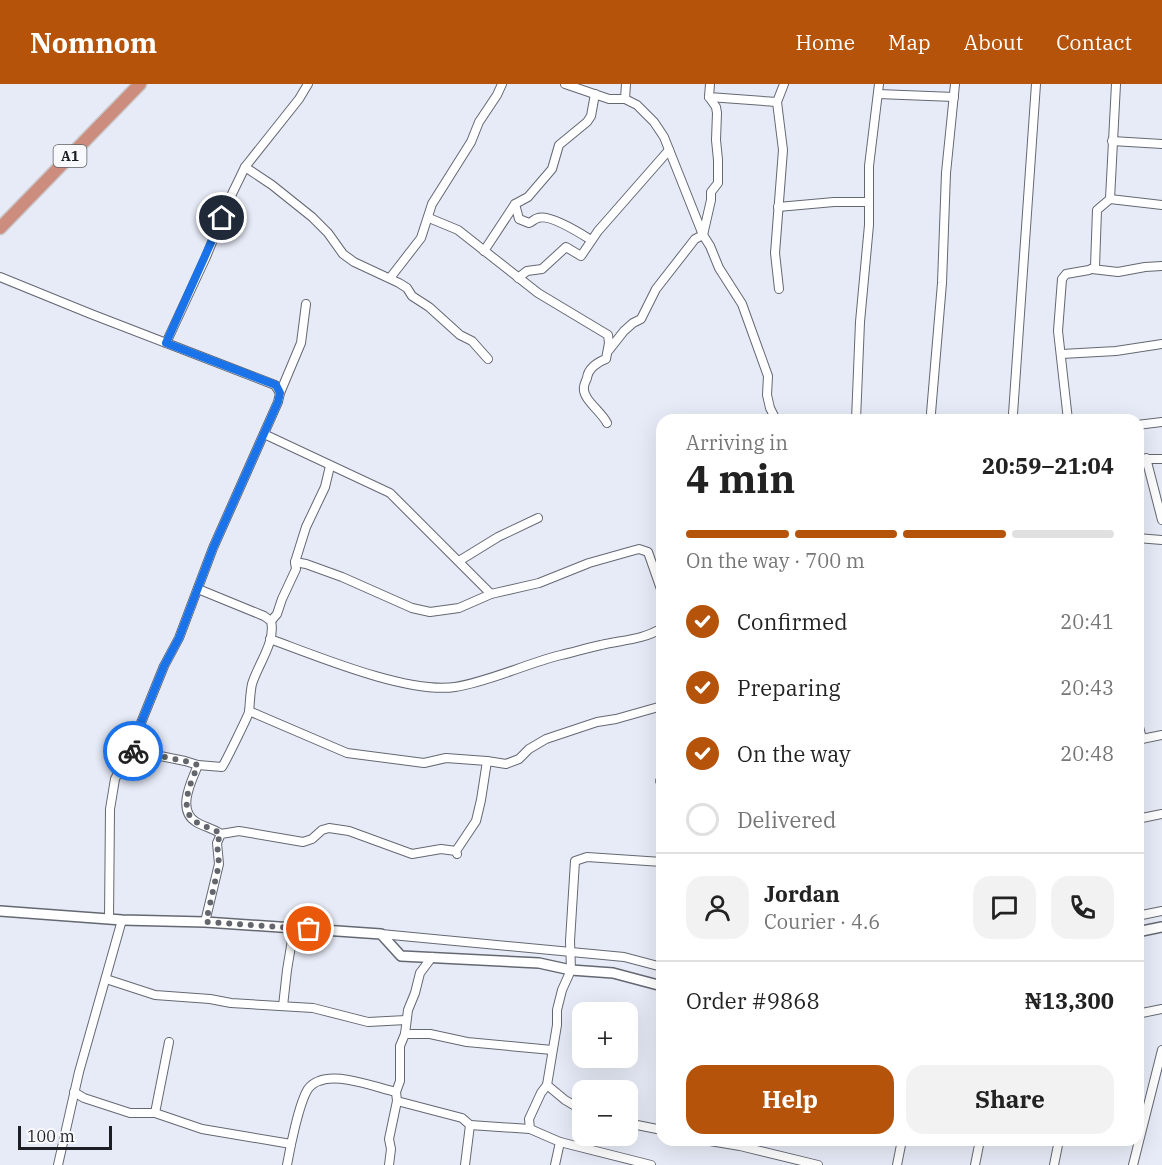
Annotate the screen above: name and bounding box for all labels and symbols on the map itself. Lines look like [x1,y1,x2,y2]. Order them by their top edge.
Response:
road number: A1 [54,145,86,167]
pin [196,192,247,243]
courier [103,721,163,781]
pin [283,903,334,954]
scale bar [18,1123,112,1150]

